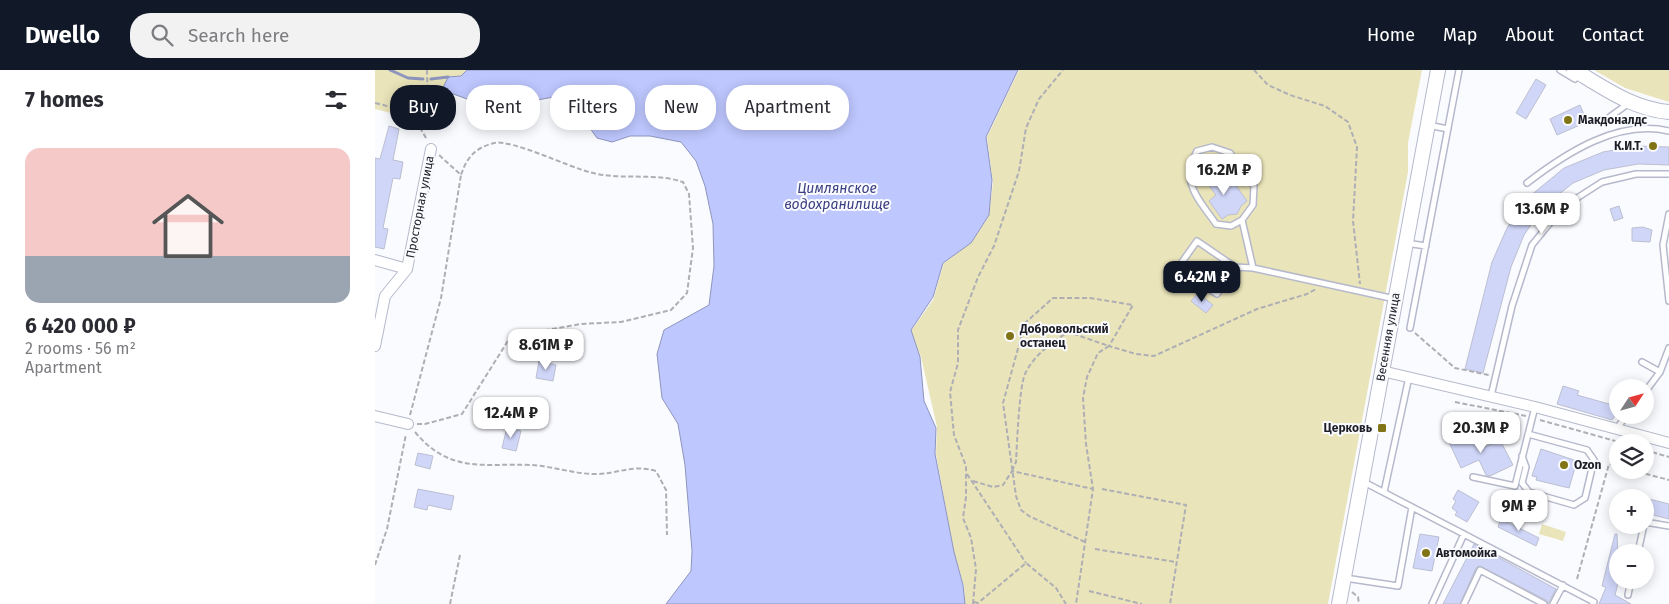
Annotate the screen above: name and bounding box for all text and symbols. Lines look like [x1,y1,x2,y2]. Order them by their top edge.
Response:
search box [130,13,480,58]
text: Dwello [25,21,100,49]
icon: search [148,21,176,49]
text: Search here [188,24,289,47]
text: Home [1367,24,1415,46]
text: Map [1443,24,1477,46]
text: About [1505,24,1554,46]
text: Contact [1582,24,1644,46]
chip: Buy [390,85,456,130]
chip: Rent [466,85,540,130]
chip: Filters [550,85,635,130]
chip: New [645,85,716,130]
chip: Apartment [726,85,849,130]
icon: filters [322,86,350,114]
text: 7 homes [25,87,104,113]
place label: Макдоналдс [1578,113,1647,127]
marker: Макдоналдс [1562,114,1574,126]
place label: К.И.Т. [1614,139,1643,153]
marker: К.И.Т. [1647,140,1659,152]
pin: 16.2M ₽ [1178,154,1270,196]
street label: Просторная улица [403,155,437,259]
text: 16.2M ₽ [1197,160,1251,179]
water label: Цимлянское водохранилище [784,180,890,213]
icon: home [143,181,233,271]
pin: 13.6M ₽ [1496,192,1588,235]
text: 13.6M ₽ [1515,199,1569,218]
pin: 6.42M ₽ [1156,260,1248,303]
text: 6.42M ₽ [1174,267,1230,286]
street label: Весенняя улица [1373,291,1403,383]
text: 6 420 000 ₽ [25,313,136,339]
place label: Добровольский останец [1019,322,1109,350]
pin: 8.61M ₽ [500,328,592,371]
marker: Добровольский останец [1004,330,1016,342]
text: 8.61M ₽ [519,335,573,354]
text: 2 rooms · 56 m² [25,339,136,358]
text: Apartment [25,358,102,377]
north arrow [1609,379,1654,424]
map controls [1609,379,1654,589]
pin: 12.4M ₽ [465,396,557,439]
text: 12.4M ₽ [484,403,538,422]
pin: 20.3M ₽ [1435,412,1527,454]
text: 20.3M ₽ [1453,418,1509,437]
place label: Церковь [1324,421,1373,435]
marker: Церковь [1376,422,1388,434]
button: layers [1609,434,1654,479]
place label: Ozon [1574,458,1602,472]
marker: Ozon [1558,459,1570,471]
button: + [1609,489,1654,534]
pin: 9M ₽ [1489,490,1549,532]
text: 9M ₽ [1502,496,1536,515]
button: − [1609,544,1654,589]
place label: Автомойка [1435,546,1497,560]
marker: Автомойка [1420,547,1432,559]

